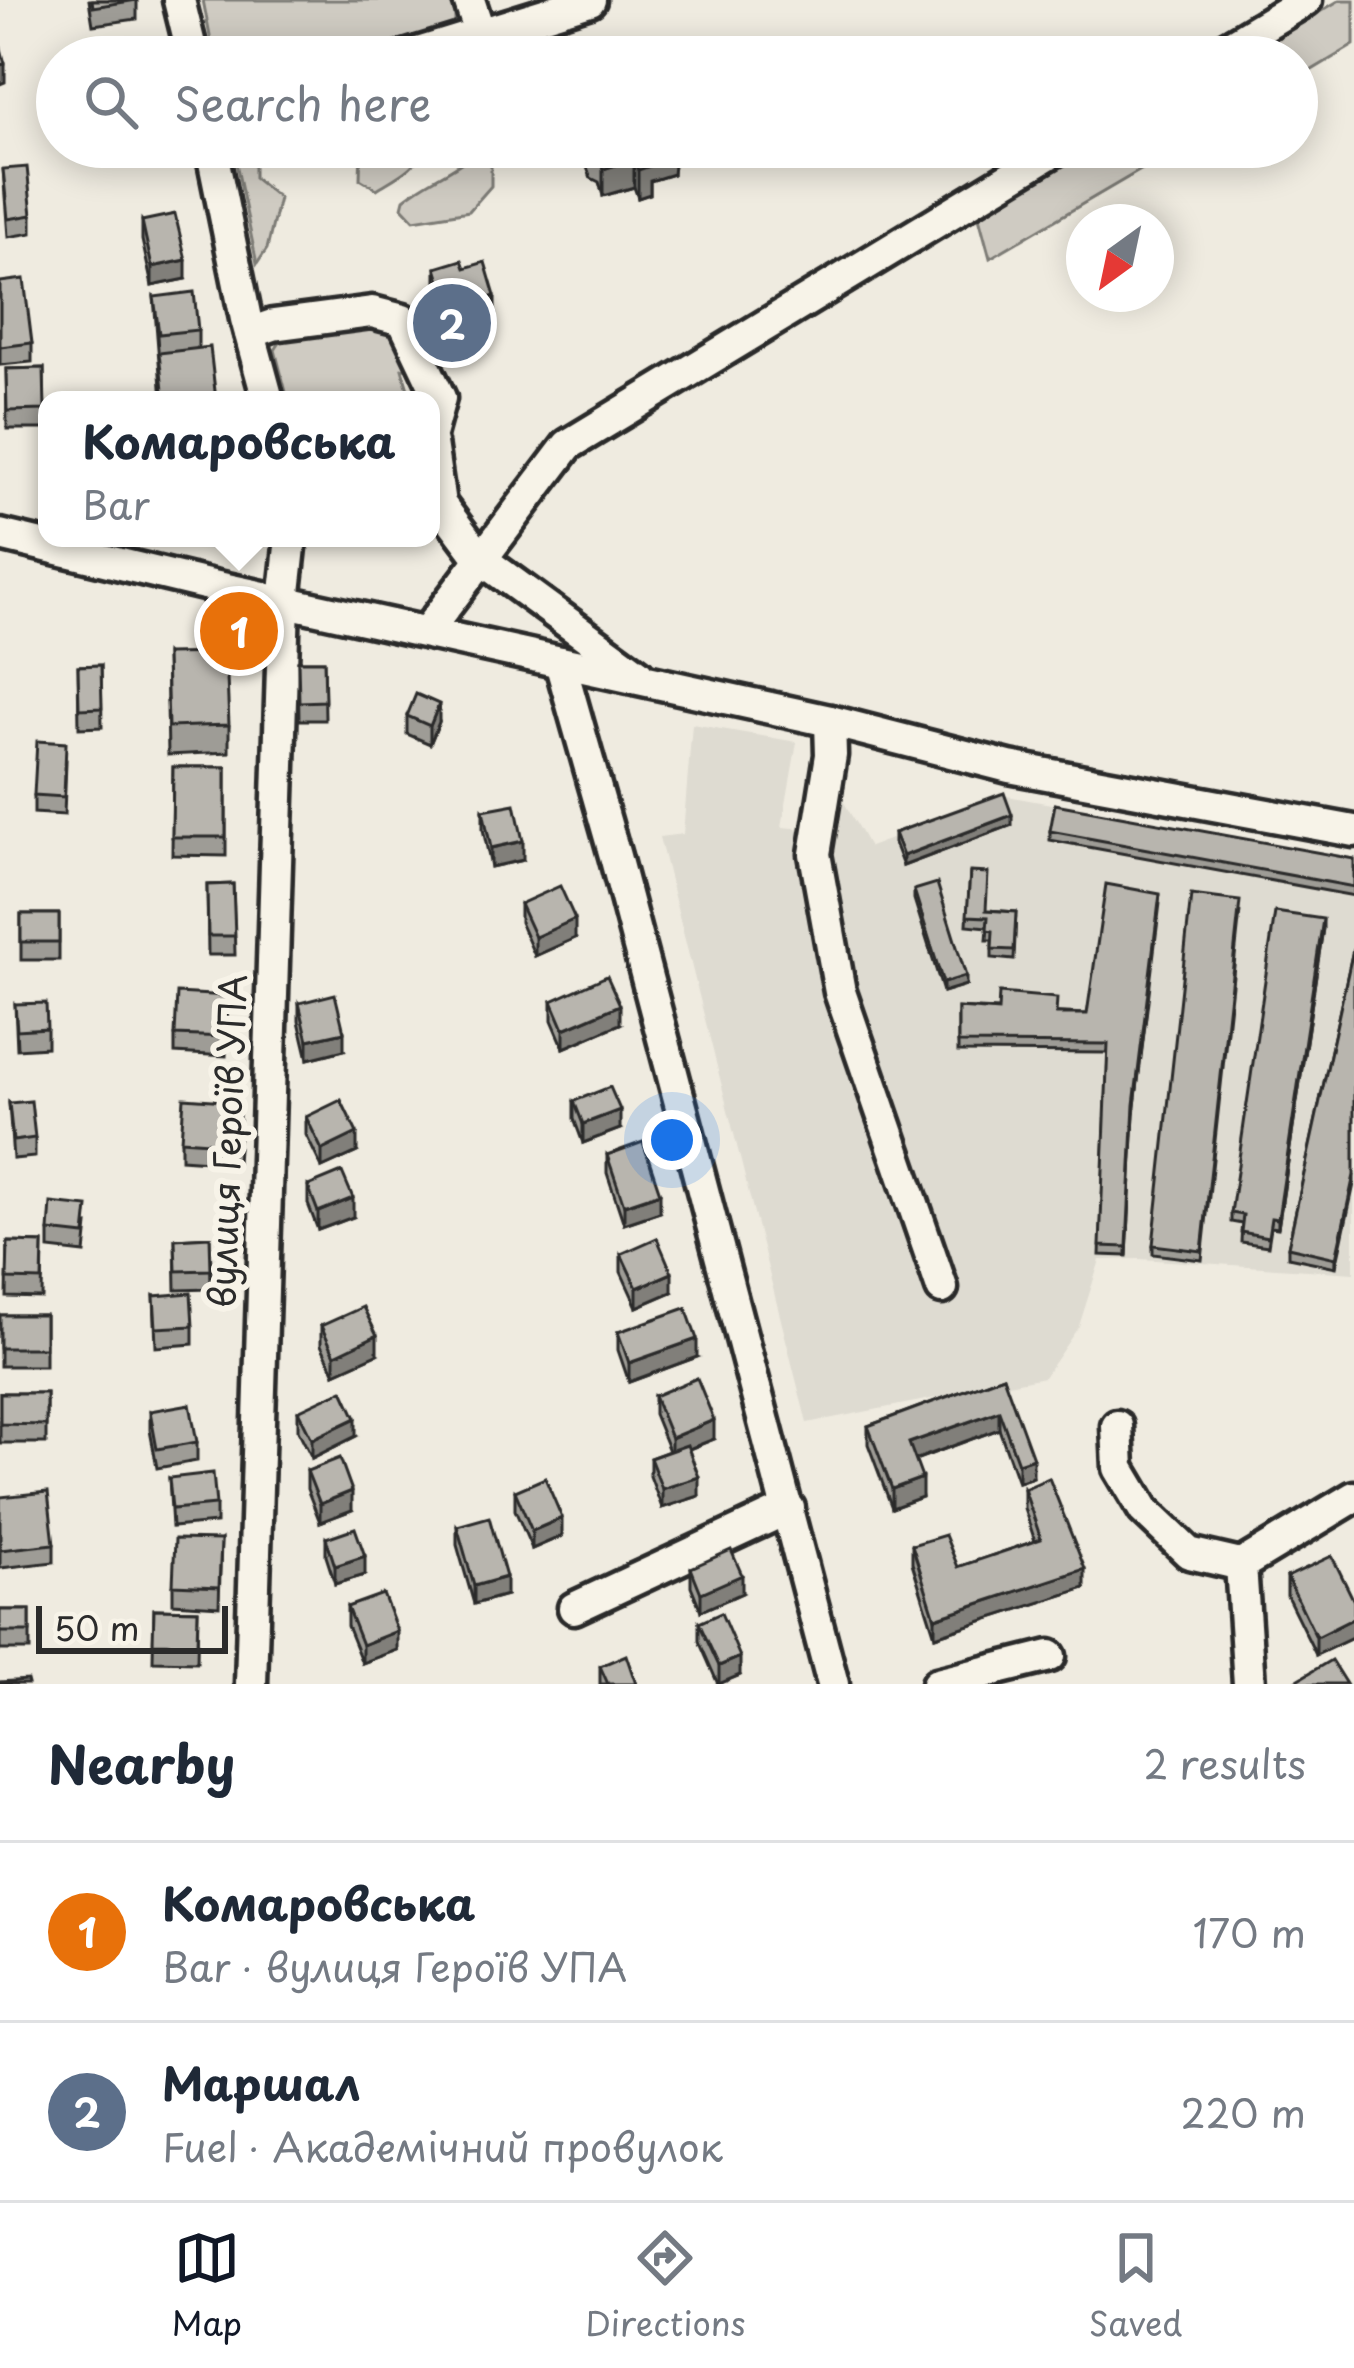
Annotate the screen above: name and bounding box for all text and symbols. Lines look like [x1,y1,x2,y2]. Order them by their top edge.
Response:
search box [36,36,1318,168]
text: Search here [174,68,431,136]
icon: search [78,69,144,135]
north arrow [1066,204,1174,312]
pin: 2 [413,278,491,368]
popup [38,391,440,547]
text: Комаровська [82,406,396,474]
text: Bar [82,474,150,533]
pin: 1 [200,586,278,676]
street label: вулиця Героїв УПА [193,973,259,1309]
your location [642,1110,702,1170]
scale bar [36,1600,228,1653]
text: 50 m [54,1602,140,1652]
text: Nearby [48,1724,235,1801]
text: 2 results [1144,1733,1306,1792]
text: Комаровська [162,1868,475,1936]
text: 1 [78,1902,96,1961]
text: 170 m [1193,1902,1306,1961]
text: Bar · вулиця Героїв УПА [162,1936,627,1995]
text: Маршал [162,2048,361,2116]
text: 2 [73,2082,101,2141]
text: 220 m [1181,2082,1306,2141]
text: Fuel · Академічний провулок [162,2116,723,2175]
tab: Map [172,2225,242,2347]
tab: Directions [585,2225,746,2347]
tab: Saved [1089,2225,1182,2347]

